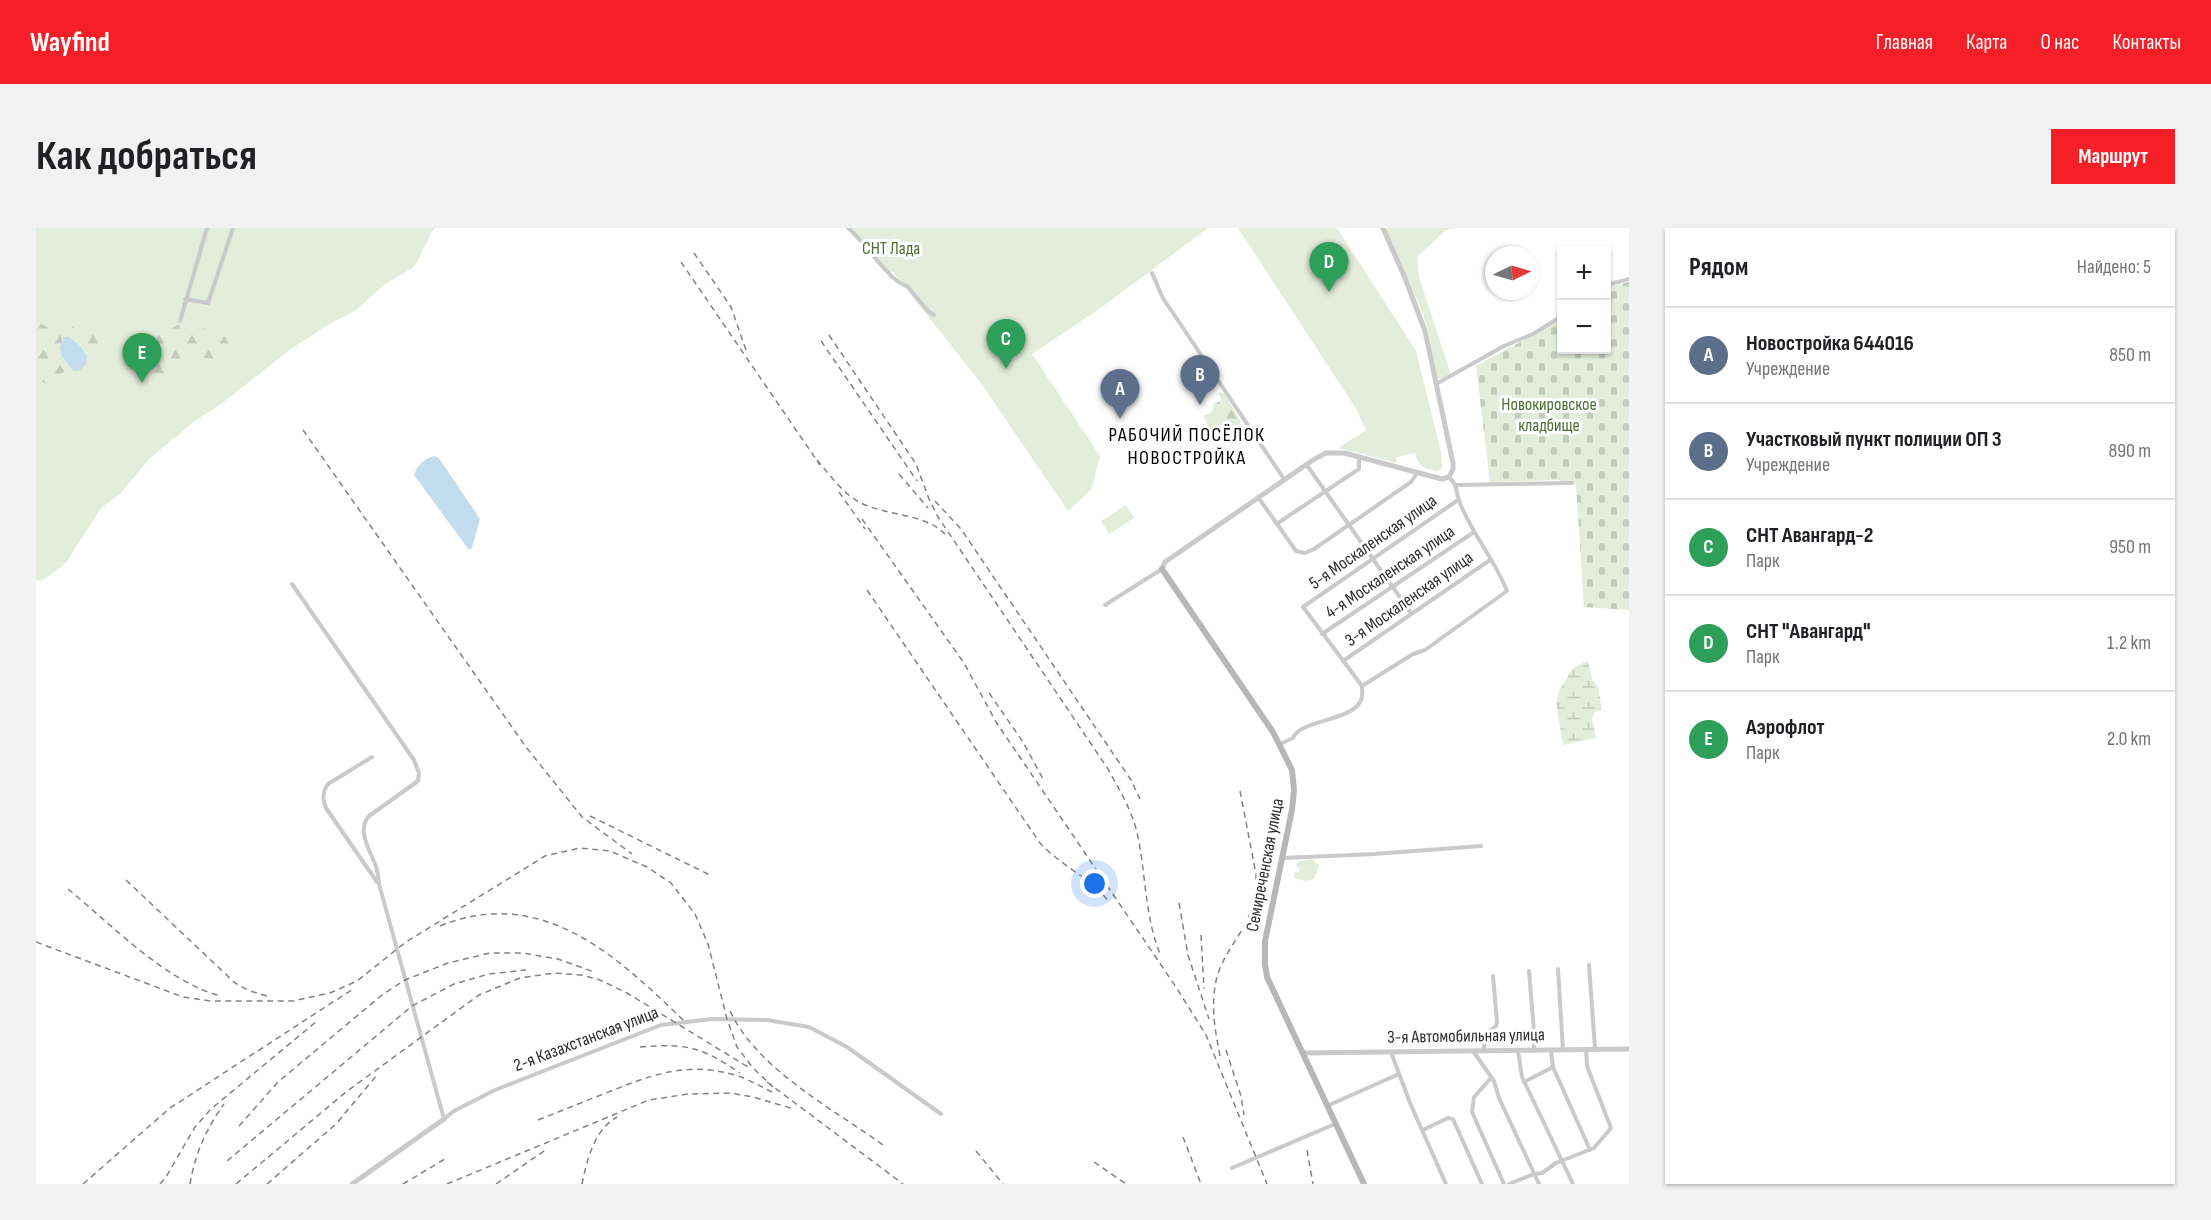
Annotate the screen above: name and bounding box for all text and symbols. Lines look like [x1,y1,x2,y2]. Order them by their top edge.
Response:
text: Wayfind [30,26,110,59]
text: Главная [1876,30,1933,55]
text: Карта [1966,30,2007,55]
text: О нас [2040,30,2079,55]
text: Контакты [2112,30,2181,55]
button: Маршрут [2051,129,2175,184]
text: Как добраться [36,131,257,182]
park label: СНТ Лада [862,238,920,259]
pin: D [1310,242,1348,292]
north arrow [1485,246,1539,300]
map controls [1557,246,1611,354]
button: + [1557,246,1611,300]
text: Рядом [1689,252,1748,283]
text: Найдено: 5 [2077,255,2151,279]
button: − [1557,300,1611,354]
pin: C [986,320,1026,369]
text: Новостройка 644016 [1746,330,1914,357]
pin: E [122,334,162,383]
text: A [1704,343,1713,367]
text: 850 m [2109,343,2151,367]
pin: B [1180,356,1220,405]
text: Учреждение [1746,357,1830,381]
pin: A [1100,370,1140,419]
park label: Новокировское кладбище [1501,394,1597,436]
district label: РАБОЧИЙ ПОСЁЛОК НОВОСТРОЙКА [1108,423,1266,470]
text: Участковый пункт полиции ОП 3 [1746,426,2002,453]
text: B [1704,439,1713,463]
text: 890 m [2108,439,2151,463]
text: Учреждение [1746,453,1830,477]
street label: 5-я Москаленская улица [1305,490,1441,594]
street label: 4-я Москаленская улица [1321,521,1459,623]
text: СНТ Авангард-2 [1746,522,1873,549]
text: C [1703,535,1714,559]
text: 950 m [2109,535,2151,559]
street label: 3-я Москаленская улица [1341,547,1477,651]
text: Парк [1746,549,1780,573]
text: СНТ "Авангард" [1746,618,1871,645]
text: D [1703,631,1714,655]
text: 1.2 km [2107,631,2151,655]
text: Парк [1746,645,1780,669]
text: Аэрофлот [1746,714,1825,741]
text: E [1704,727,1713,751]
text: 2.0 km [2107,727,2151,751]
text: Парк [1746,741,1780,765]
street label: Семиреченская улица [1242,797,1288,933]
your location [1080,869,1109,898]
street label: 2-я Казахстанская улица [511,1002,661,1076]
street label: 3-я Автомобильная улица [1387,1024,1545,1048]

